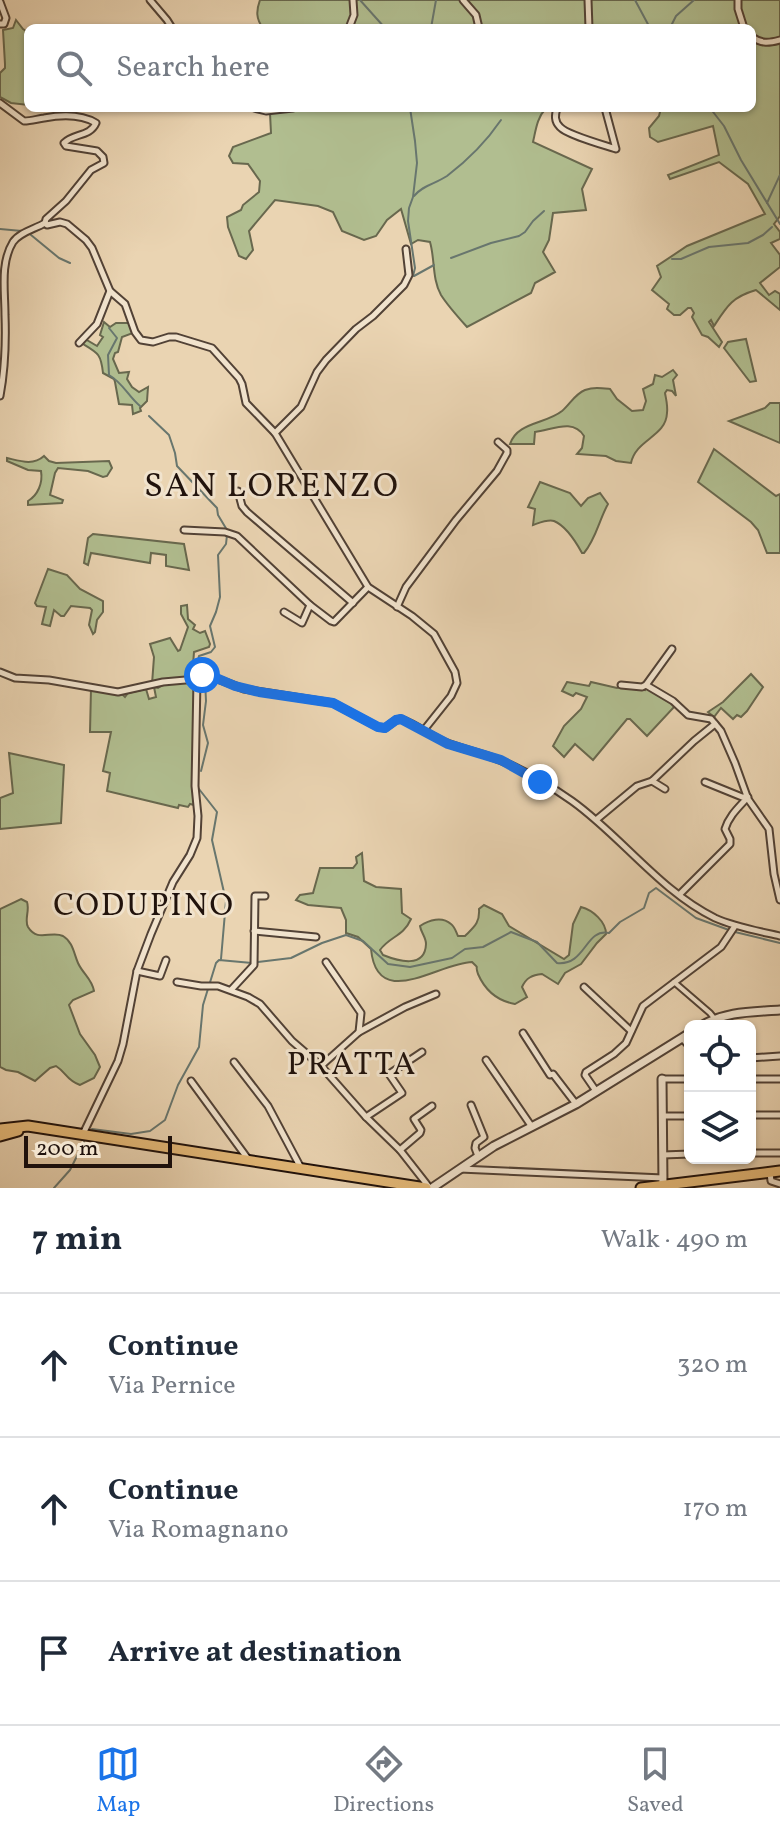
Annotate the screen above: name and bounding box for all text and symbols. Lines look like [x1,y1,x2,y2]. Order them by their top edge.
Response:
search box [24,24,756,112]
icon: search [52,46,96,90]
text: Search here [116,47,270,89]
district label: SAN LORENZO [144,464,400,511]
route start [184,657,220,693]
route end [522,764,558,800]
district label: CODUPINO [53,885,235,929]
map controls [684,1020,756,1164]
button: locate [684,1020,756,1092]
district label: PRATTA [287,1044,417,1088]
button: layers [684,1092,756,1164]
scale bar [24,1132,172,1168]
text: 200 m [36,1134,98,1165]
text: 7 min [32,1217,122,1264]
text: Walk · 490 m [601,1222,748,1258]
text: Continue [108,1326,239,1368]
icon: ahead [32,1343,76,1387]
text: 320 m [677,1347,748,1383]
text: Via Pernice [108,1368,236,1404]
text: Continue [108,1470,239,1512]
icon: ahead [32,1487,76,1531]
text: 170 m [683,1491,748,1527]
text: Via Romagnano [108,1512,289,1548]
icon: arrive [32,1631,76,1675]
text: Arrive at destination [108,1632,402,1674]
tab: Map [96,1742,140,1821]
tab: Directions [333,1742,434,1821]
tab: Saved [627,1742,684,1821]

